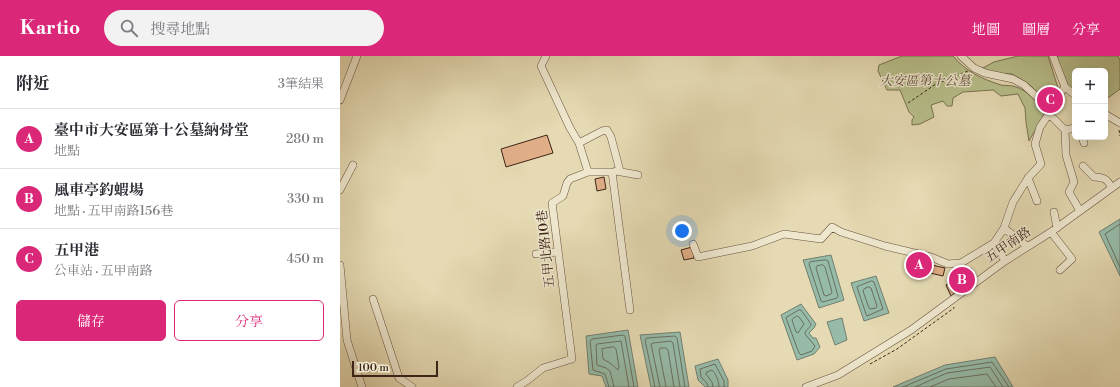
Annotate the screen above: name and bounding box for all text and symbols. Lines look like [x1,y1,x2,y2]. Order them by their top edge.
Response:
search box [104,10,384,46]
text: Kartio [20,16,80,40]
icon: search [118,17,140,39]
text: 搜尋地點 [150,20,210,39]
text: 地圖 [972,21,1000,39]
text: 圖層 [1022,21,1050,39]
text: 分享 [1072,21,1100,39]
map controls [1072,68,1108,140]
button: + [1072,68,1108,104]
text: 附近 [16,73,50,95]
park label: 大安區第十公墓 [879,73,972,89]
text: 3筆結果 [278,76,324,92]
pin: C [1037,85,1063,115]
button: − [1072,104,1108,140]
text: 臺中市大安區第十公墓納骨堂 [54,121,249,140]
text: A [24,131,34,147]
text: 280 m [286,131,324,147]
text: 地點 [54,143,80,159]
text: 風車亭釣蝦場 [54,181,144,200]
text: B [24,191,34,207]
text: 330 m [287,191,324,207]
text: 地點 · 五甲南路156巷 [54,203,173,219]
street label: 五甲北路10巷 [534,209,558,289]
your location [672,221,692,241]
street label: 五甲南路 [982,224,1034,266]
text: 五甲港 [54,241,99,260]
pin: A [906,250,932,280]
text: C [24,251,34,267]
text: 450 m [286,251,324,267]
text: 公車站 · 五甲南路 [54,263,153,279]
pin: B [949,265,975,295]
button: 儲存 [16,300,166,341]
button: 分享 [174,300,324,341]
scale bar [352,359,438,378]
text: 100 m [358,361,389,375]

